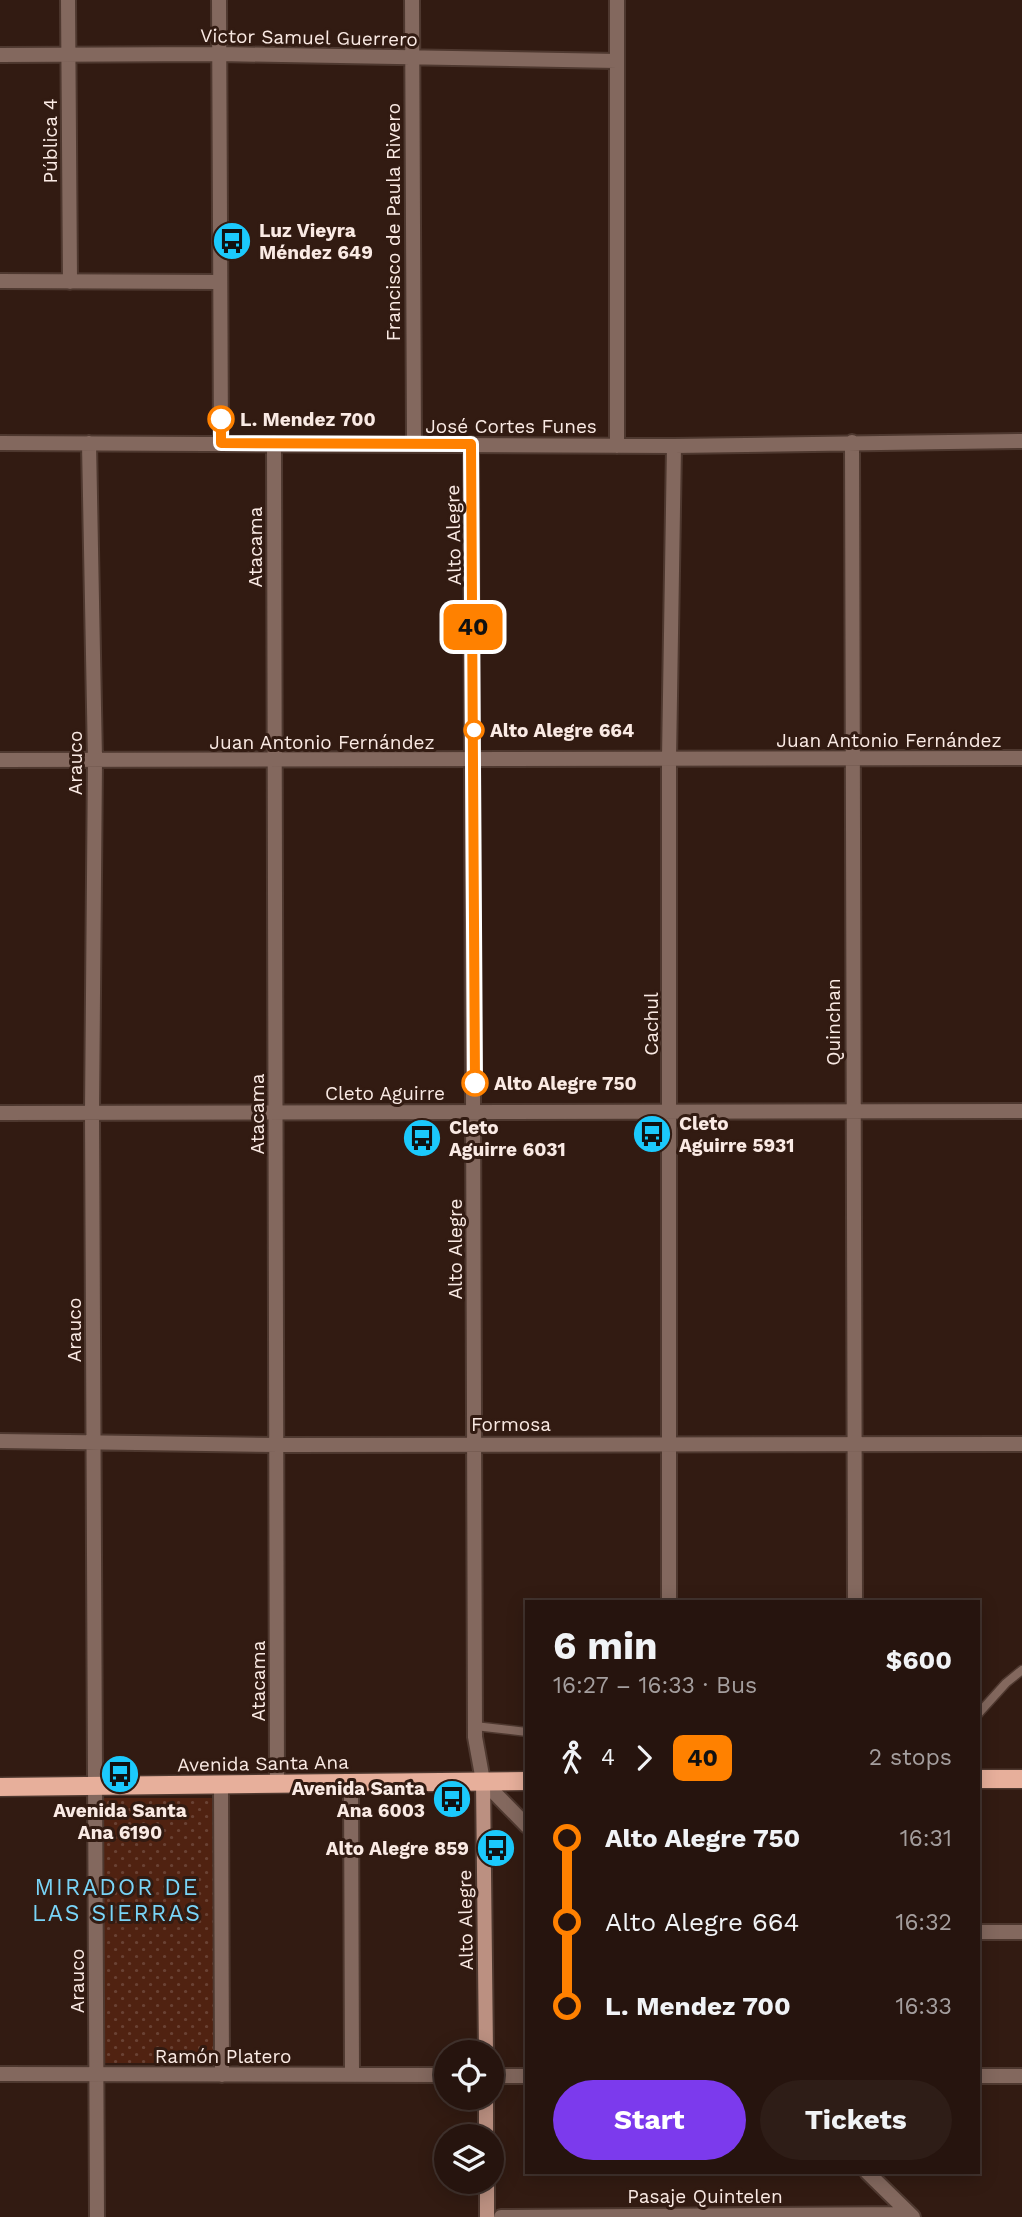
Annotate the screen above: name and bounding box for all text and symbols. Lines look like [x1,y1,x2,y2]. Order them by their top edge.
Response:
street label: Victor Samuel Guerrero [200,24,418,51]
street label: Pública 4 [39,98,62,184]
street label: Francisco de Paula Rivero [382,103,405,341]
place label: Luz Vieyra Méndez 649 [259,219,373,264]
bus stop icon: Luz Vieyra Méndez 649 [211,220,253,262]
marker: L. Mendez 700 [208,406,234,432]
place label: L. Mendez 700 [240,408,376,431]
street label: José Cortes Funes [425,415,597,438]
street label: Alto Alegre [441,484,466,586]
street label: Atacama [244,506,267,587]
line badge: 40 [442,604,504,650]
text: 40 [458,613,488,641]
place label: Alto Alegre 664 [490,719,634,742]
marker: Alto Alegre 664 [464,720,484,740]
street label: Juan Antonio Fernández [776,729,1002,752]
street label: Arauco [64,731,87,795]
street label: Juan Antonio Fernández [209,731,435,754]
street label: Quinchan [822,978,845,1066]
street label: Cachul [640,992,663,1056]
marker: Alto Alegre 750 [462,1070,488,1096]
place label: Alto Alegre 750 [494,1072,637,1095]
street label: Atacama [246,1073,269,1154]
street label: Cleto Aguirre [325,1082,445,1105]
place label: Cleto Aguirre 5931 [679,1112,795,1157]
bus stop icon: Cleto Aguirre 5931 [631,1113,673,1155]
place label: Cleto Aguirre 6031 [449,1116,566,1161]
bus stop icon: Cleto Aguirre 6031 [401,1117,443,1159]
street label: Alto Alegre [444,1199,467,1299]
street label: Arauco [63,1298,86,1362]
street label: Formosa [471,1413,551,1436]
text: 6 min [553,1624,658,1668]
street label: Atacama [247,1640,270,1721]
text: $600 [886,1645,952,1675]
text: 16:27 – 16:33 · Bus [553,1672,757,1699]
icon: walk [553,1739,591,1777]
icon: forward [625,1739,663,1777]
text: 4 [601,1744,615,1771]
text: 40 [687,1744,718,1772]
text: 2 stops [869,1744,952,1771]
street label: Avenida Santa Ana [177,1750,349,1776]
bus stop icon: Avenida Santa Ana 6190 [99,1753,141,1795]
place label: Avenida Santa Ana 6003 [292,1777,425,1822]
bus stop icon: Avenida Santa Ana 6003 [431,1778,473,1820]
place label: Avenida Santa Ana 6190 [53,1799,187,1844]
text: Alto Alegre 750 [605,1823,800,1853]
text: 16:31 [900,1825,952,1852]
bus stop icon: Alto Alegre 859 [475,1827,517,1869]
place label: Alto Alegre 859 [326,1837,469,1860]
street label: Alto Alegre [453,1869,478,1971]
district label: MIRADOR DE LAS SIERRAS [32,1874,202,1927]
text: Alto Alegre 664 [605,1907,799,1937]
text: 16:32 [895,1909,952,1936]
street label: Arauco [66,1949,89,2013]
text: L. Mendez 700 [605,1991,791,2021]
text: 16:33 [895,1993,952,2020]
map controls [434,2040,504,2194]
button: locate [434,2040,504,2110]
street label: Ramón Platero [155,2045,291,2068]
button: Start [553,2080,746,2160]
button: Tickets [760,2080,952,2160]
button: layers [434,2124,504,2194]
street label: Pasaje Quintelen [627,2185,783,2208]

